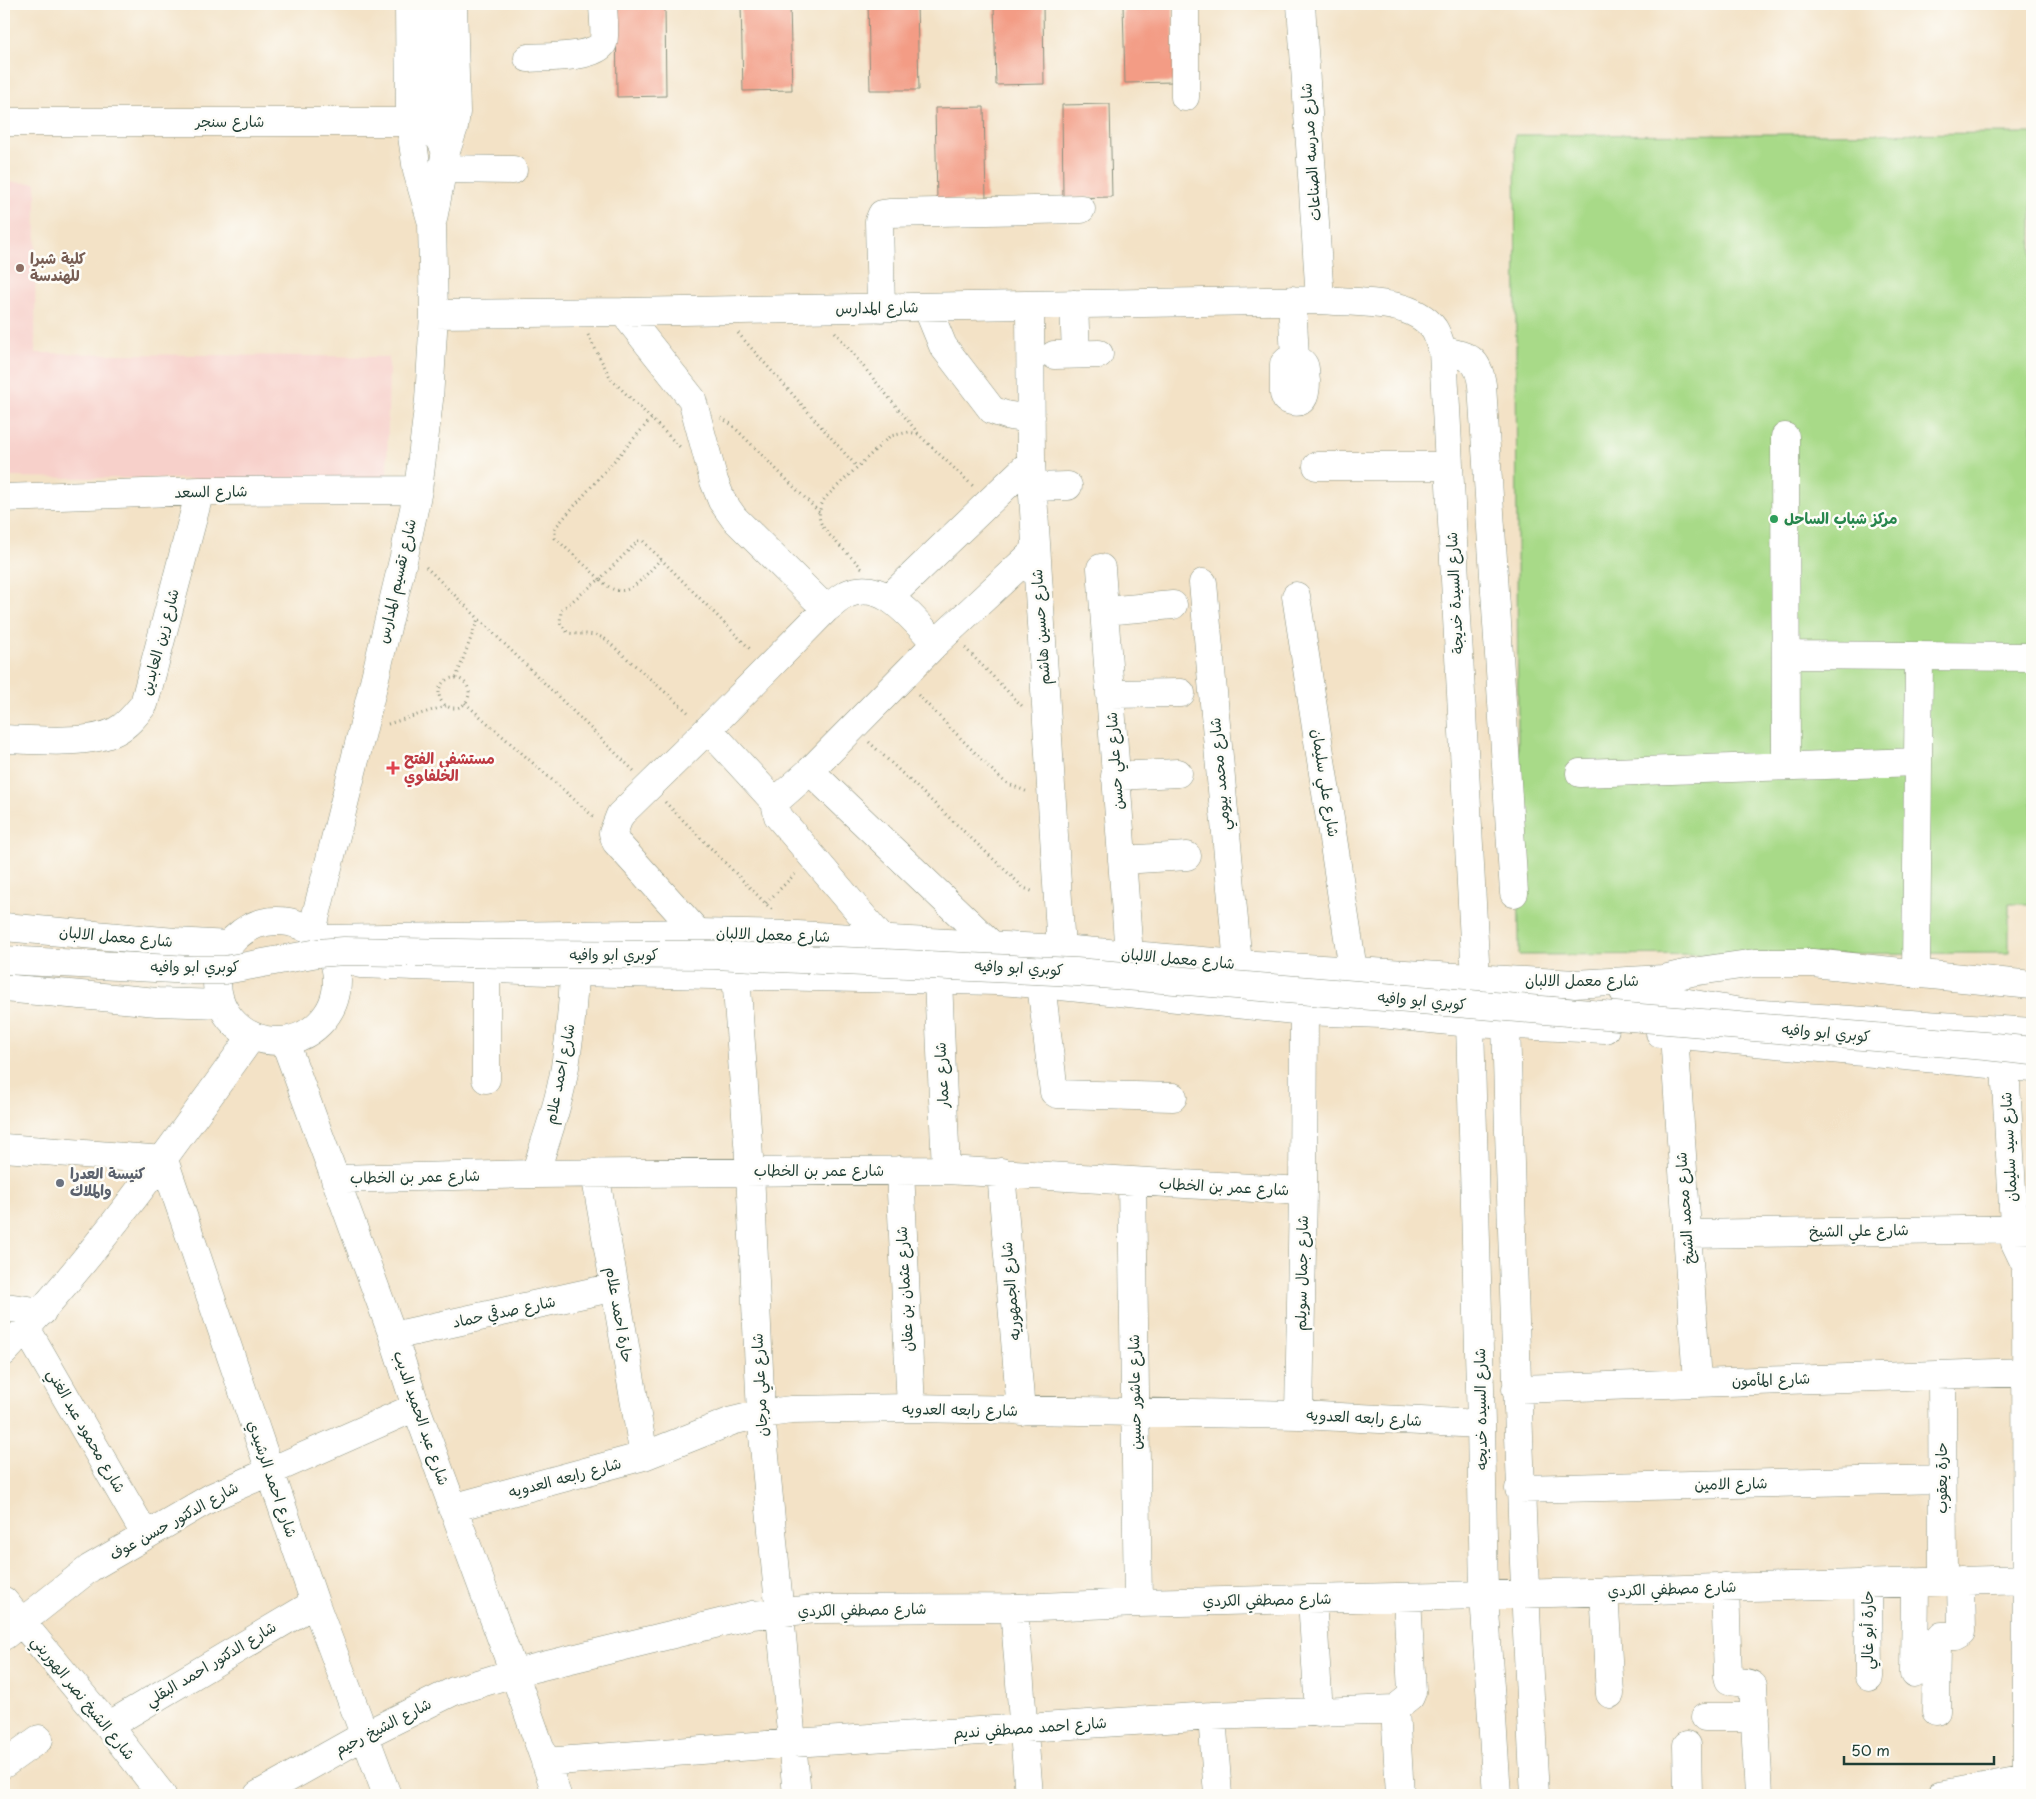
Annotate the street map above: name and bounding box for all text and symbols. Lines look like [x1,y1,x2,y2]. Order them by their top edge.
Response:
street label: شارع مدرسه الصناعات [1293,82,1326,222]
street label: شارع سنجر [194,109,264,132]
place label: كلية شبرا للهندسة [30,246,86,286]
marker: كلية شبرا للهندسة [14,262,26,274]
street label: شارع المدارس [835,294,919,319]
street label: شارع السعد [174,478,248,503]
place label: مركز شباب الساحل [1784,506,1897,529]
marker: مركز شباب الساحل [1768,513,1780,525]
street label: شارع تقسيم المدارس [370,516,423,646]
street label: شارع السيدة خديجة [1439,531,1468,655]
street label: شارع حسين هاشم [1024,568,1057,686]
street label: شارع زين العابدين [133,586,184,697]
street label: شارع علي حسن [1099,711,1131,811]
street label: شارع محمد بيومي [1202,716,1238,832]
street label: شارع علي سليمان [1304,727,1346,839]
place label: مستشفي الفتح الخلفاوي [404,746,495,788]
marker: مستشفي الفتح الخلفاوي [386,761,400,775]
street label: شارع معمل الالبان [58,919,174,952]
street label: شارع معمل الالبان [716,920,830,947]
street label: شارع معمل الالبان [1120,941,1236,974]
street label: كوبري ابو وافيه [569,942,659,966]
street label: كوبري ابو وافيه [974,953,1064,981]
street label: كوبري ابو وافيه [150,954,240,978]
street label: شارع معمل الالبان [1525,968,1639,991]
street label: كوبري ابو وافيه [1377,984,1468,1016]
street label: كوبري ابو وافيه [1781,1016,1872,1048]
street label: شارع احمد علام [538,1022,581,1126]
street label: شارع عمار [927,1042,954,1110]
street label: شارع سيد سليمان [1993,1091,2022,1203]
street label: شارع محمد الشيخ [1668,1151,1699,1265]
street label: شارع عمر بن الخطاب [754,1158,884,1181]
place label: كنيسة العدرا والملاك [70,1161,146,1201]
street label: شارع عمر بن الخطاب [350,1163,480,1188]
street label: شارع عمر بن الخطاب [1158,1171,1290,1200]
marker: كنيسة العدرا والملاك [54,1177,66,1189]
street label: شارع جمال سويلم [1288,1215,1315,1331]
street label: شارع علي الشيخ [1809,1217,1909,1245]
street label: شارع عثمان بن عفان [889,1226,918,1352]
street label: شارع الجمهوريه [994,1241,1025,1341]
street label: حارة احمد علام [600,1265,640,1365]
street label: شارع صدقي حماد [450,1288,557,1333]
street label: شارع علي مرجان [744,1333,776,1437]
street label: شارع عاشور حسين [1121,1334,1146,1450]
street label: شارع عبد الحميد الديب [389,1347,456,1488]
street label: شارع السيده خديجه [1467,1348,1492,1470]
street label: شارع محمود عبد الغني [40,1364,132,1498]
street label: شارع المأمون [1731,1366,1811,1391]
street label: شارع رابعه العدويه [902,1396,1018,1421]
street label: شارع رابعه العدويه [1306,1402,1423,1431]
street label: شارع احمد الرشيدي [242,1417,304,1541]
street label: حارة يعقوب [1929,1442,1952,1514]
street label: شارع رابعه العدويه [506,1450,624,1503]
street label: شارع الامين [1694,1470,1768,1495]
street label: شارع الدكتور حسن عوف [105,1475,242,1565]
street label: شارع مصطفي الكردي [1607,1574,1737,1604]
street label: شارع مصطفي الكردي [1202,1586,1332,1614]
street label: حارة أبو غالي [1855,1591,1881,1669]
street label: شارع مصطفي الكردي [797,1596,927,1624]
street label: شارع الدكتور احمد البقلي [140,1614,282,1714]
street label: شارع الشيخ نصر الهوريني [24,1630,142,1766]
street label: شارع الشيخ رحيم [330,1691,435,1761]
street label: شارع احمد مصطفي نديم [952,1710,1108,1746]
scale bar [1844,1734,1994,1766]
text: 50 m [1851,1738,1890,1761]

